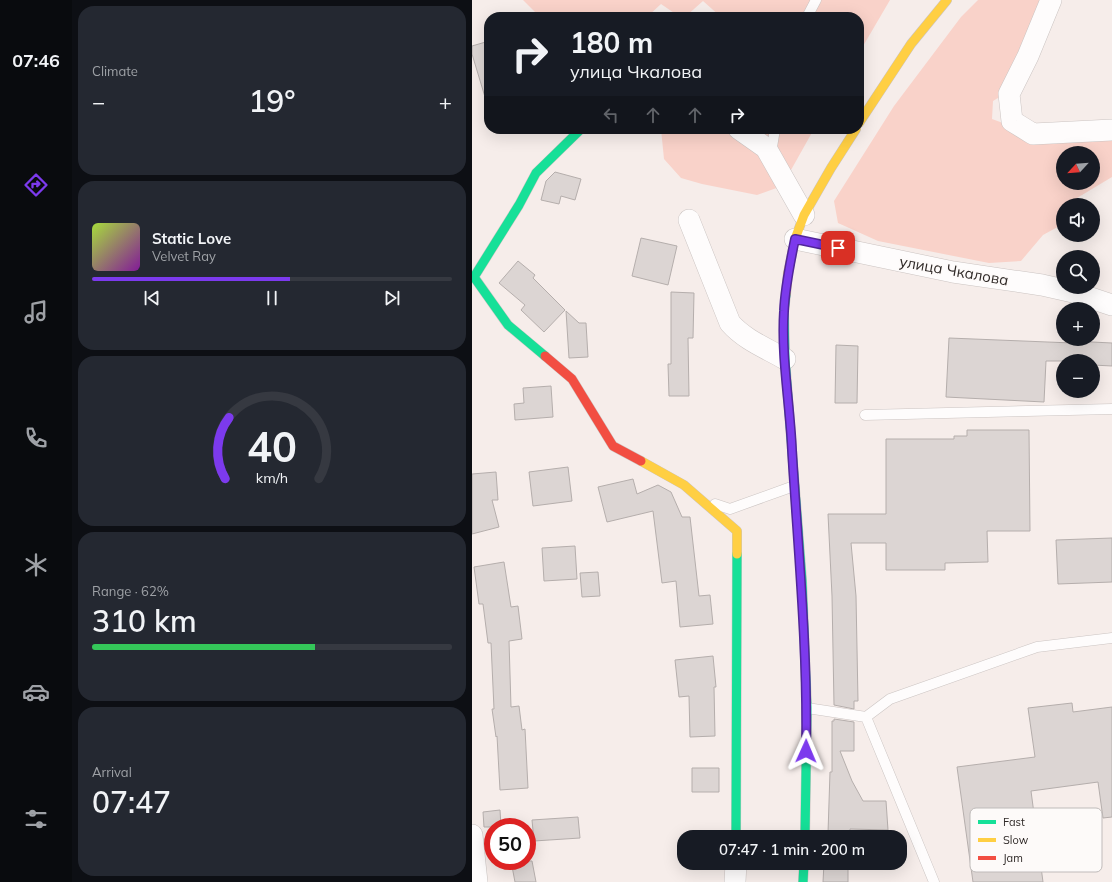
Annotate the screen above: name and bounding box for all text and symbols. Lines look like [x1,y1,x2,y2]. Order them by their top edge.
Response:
text: 180 m [570,25,653,60]
icon: right [504,28,556,80]
text: 07:46 [12,49,60,72]
text: улица Чкалова [570,60,702,83]
text: Climate [92,63,138,79]
text: 19° [248,82,296,120]
text: − [92,88,105,116]
text: + [439,88,452,116]
icon: left [600,104,622,126]
icon: ahead [642,104,664,126]
icon: ahead [684,104,706,126]
icon: right [726,104,748,126]
north arrow [1056,146,1100,190]
map controls [1056,146,1100,398]
icon: directions [22,171,50,199]
button: sound [1056,198,1100,242]
text: Static Love [152,229,231,248]
pin [821,231,855,265]
icon: arrive [827,237,849,259]
text: Velvet Ray [152,248,216,264]
button: search [1056,250,1100,294]
street label: улица Чкалова [898,252,1010,289]
icon: previous [141,287,163,309]
icon: pause [261,287,283,309]
icon: next [381,287,403,309]
icon: music [22,298,50,326]
button: + [1056,302,1100,346]
button: − [1056,354,1100,398]
text: 40 [247,420,297,472]
icon: phone [22,424,50,452]
text: km/h [256,469,288,487]
icon: climate [22,551,50,579]
text: Range · 62% [92,583,169,599]
text: 310 km [92,602,197,640]
icon: car [22,678,50,706]
position arrow [785,730,827,772]
text: Arrival [92,764,132,780]
text: 07:47 [92,783,171,821]
icon: filters [22,805,50,833]
legend [970,808,1102,872]
text: Fast [1003,815,1025,829]
speed limit sign: 50 [484,818,536,870]
text: Slow [1003,833,1029,847]
text: 07:47 · 1 min · 200 m [719,840,865,859]
text: Jam [1003,851,1023,865]

